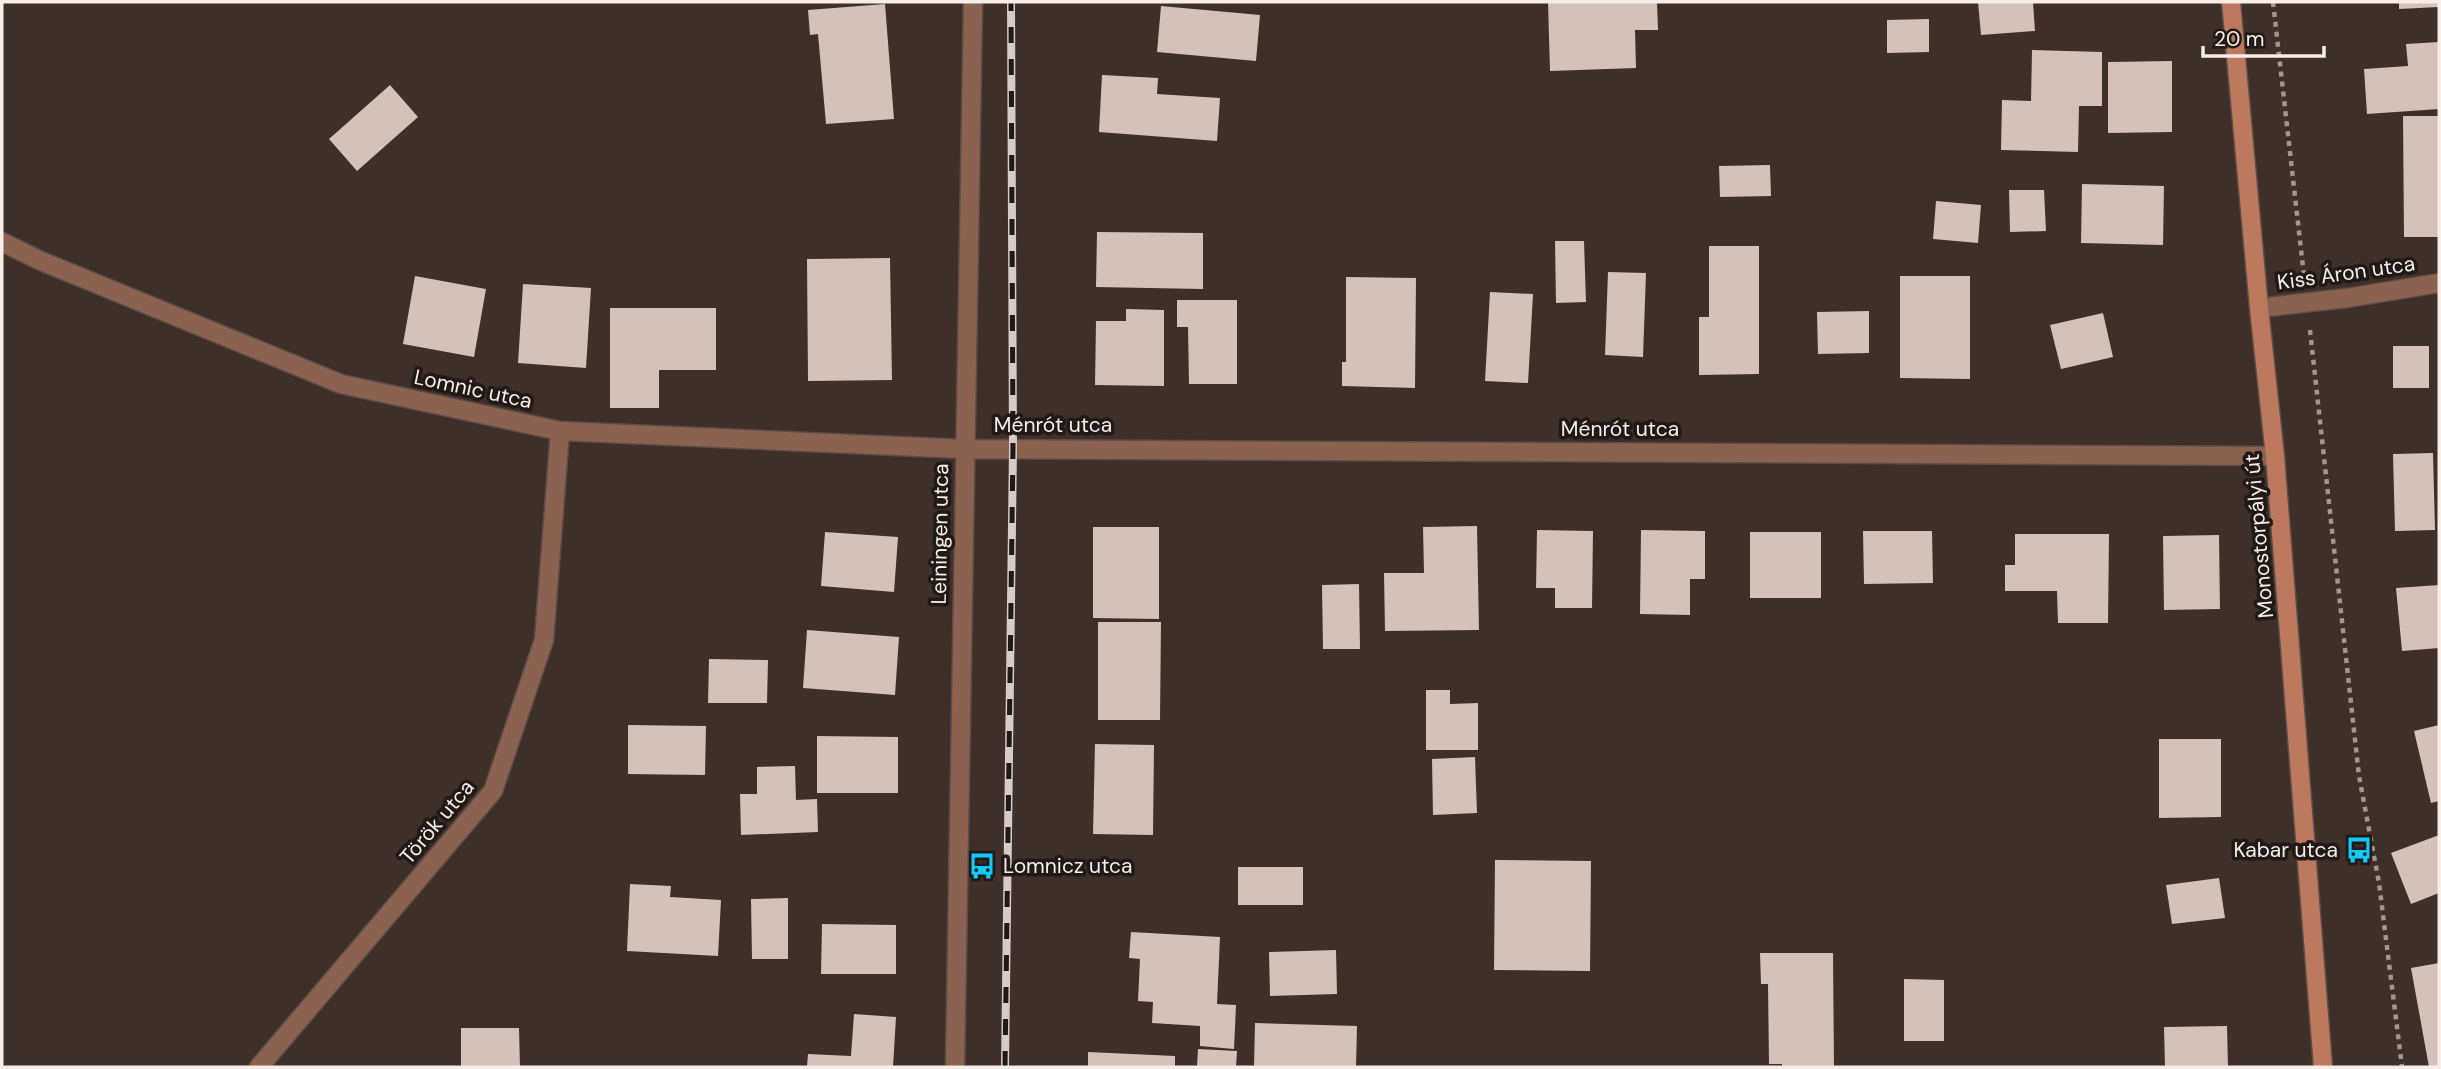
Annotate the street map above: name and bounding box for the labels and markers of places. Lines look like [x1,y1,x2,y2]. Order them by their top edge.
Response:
bus stop icon: Kabar utca [2344,835,2374,865]
place label: Kabar utca [2233,836,2338,864]
bus stop icon: Lomnicz utca [967,851,997,881]
place label: Lomnicz utca [1003,852,1133,880]

